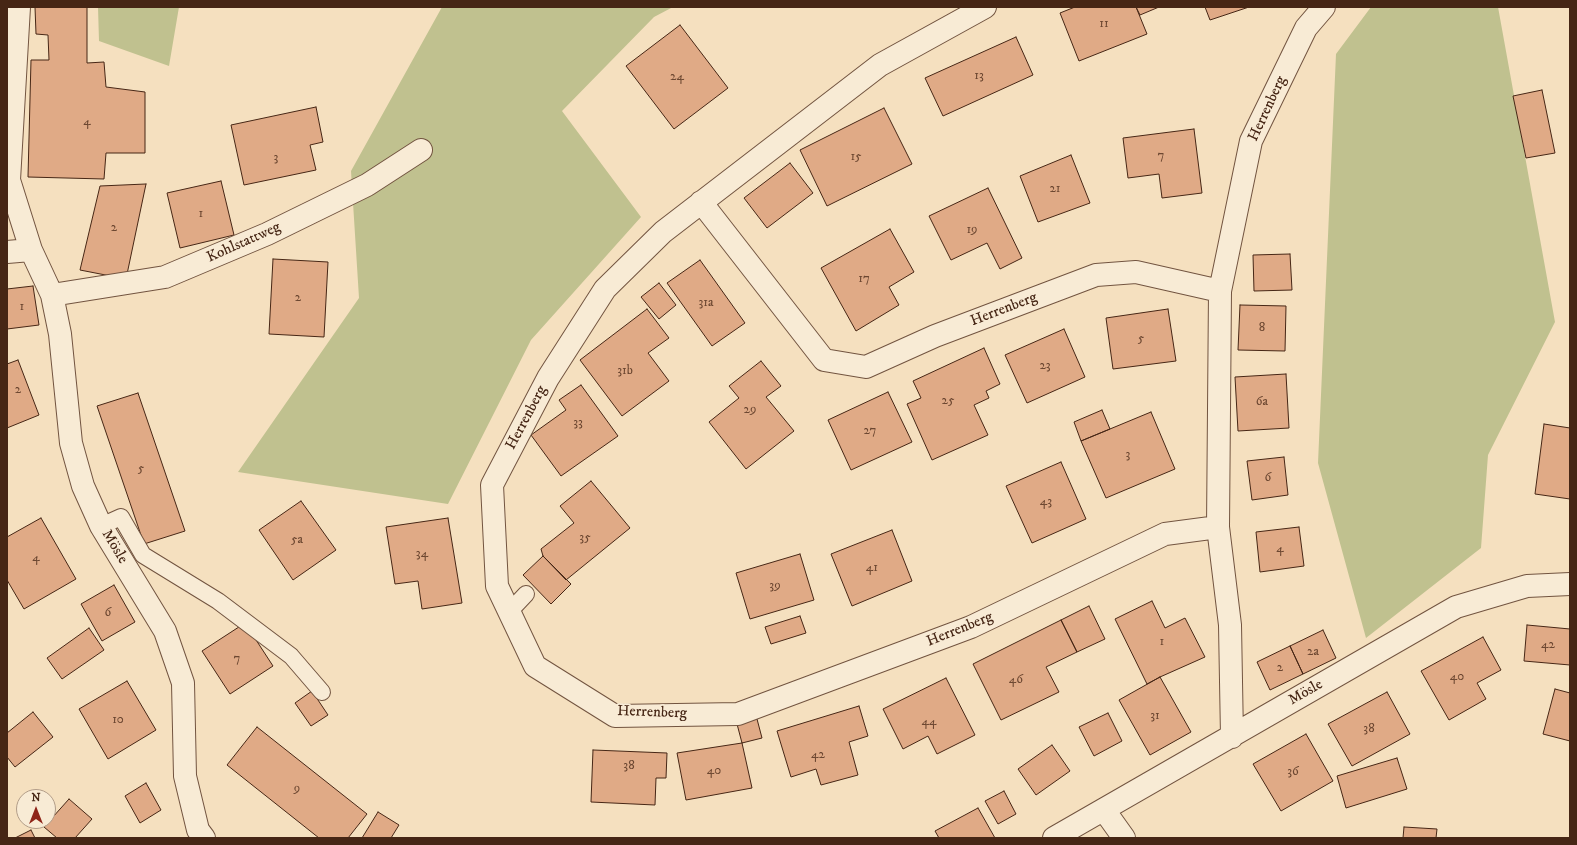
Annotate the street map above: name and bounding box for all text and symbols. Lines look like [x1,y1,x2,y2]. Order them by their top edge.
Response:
house number: 11 [1099,16,1109,32]
house number: 13 [974,68,984,84]
house number: 24 [670,69,684,85]
street label: Herrenberg [1245,74,1291,144]
house number: 4 [83,114,91,130]
house number: 7 [1158,148,1164,164]
house number: 15 [850,149,862,165]
house number: 3 [274,150,278,166]
house number: 21 [1049,181,1061,197]
house number: 1 [199,206,203,222]
street label: Kohlstattweg [204,219,284,267]
house number: 2 [111,220,117,236]
house number: 19 [966,222,978,238]
house number: 17 [858,271,870,287]
street label: Herrenberg [968,289,1040,331]
house number: 2 [295,290,301,306]
house number: 31a [698,295,714,311]
house number: 1 [20,299,24,315]
house number: 8 [1259,320,1265,336]
house number: 5 [1138,331,1144,347]
house number: 23 [1039,358,1051,374]
house number: 31b [617,363,633,379]
house number: 2 [15,382,21,398]
street label: Herrenberg [503,383,551,453]
house number: 25 [942,393,954,409]
house number: 6a [1256,394,1268,410]
house number: 29 [744,402,756,418]
house number: 33 [573,415,583,431]
house number: 27 [864,423,876,439]
house number: 3 [1126,447,1130,463]
house number: 5 [138,461,144,477]
house number: 6 [1265,470,1271,486]
house number: 43 [1040,494,1052,510]
street label: Mösle [97,527,131,567]
house number: 35 [579,530,591,546]
house number: 5a [291,532,303,548]
house number: 4 [1276,541,1284,557]
house number: 34 [416,546,428,562]
house number: 4 [32,550,40,566]
house number: 41 [866,560,878,576]
house number: 39 [769,578,781,594]
house number: 6 [105,605,111,621]
street label: Herrenberg [924,609,996,651]
house number: 1 [1160,634,1164,650]
house number: 42 [1541,637,1555,653]
house number: 2a [1307,644,1319,660]
house number: 7 [234,651,240,667]
house number: 2 [1277,660,1283,676]
house number: 40 [1450,669,1464,685]
house number: 46 [1009,672,1023,688]
street label: Mösle [1286,676,1326,710]
street label: Herrenberg [617,703,687,723]
house number: 31 [1150,708,1160,724]
house number: 10 [112,712,124,728]
house number: 44 [922,714,936,730]
house number: 38 [1363,721,1375,737]
house number: 42 [811,747,825,763]
house number: 38 [623,758,635,774]
house number: 40 [707,763,721,779]
house number: 36 [1287,764,1299,780]
house number: 9 [294,781,300,797]
north arrow [16,789,56,829]
text: N [31,791,41,805]

